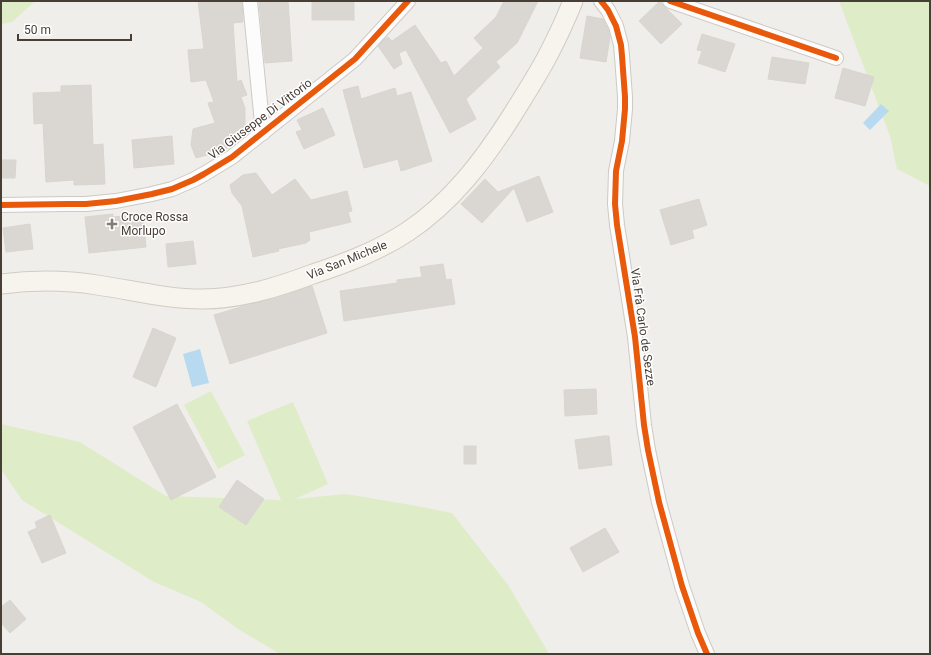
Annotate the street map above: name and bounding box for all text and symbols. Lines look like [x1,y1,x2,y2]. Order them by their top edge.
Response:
scale bar [18,16,131,42]
text: 50 m [24,23,51,37]
street label: Via Giuseppe Di Vittorio [206,75,315,162]
place label: Croce Rossa Morlupo [121,210,188,238]
marker: Croce Rossa Morlupo [106,218,118,230]
street label: Via San Michele [305,238,389,282]
street label: Via Frà Carlo de Sezze [628,267,658,387]

